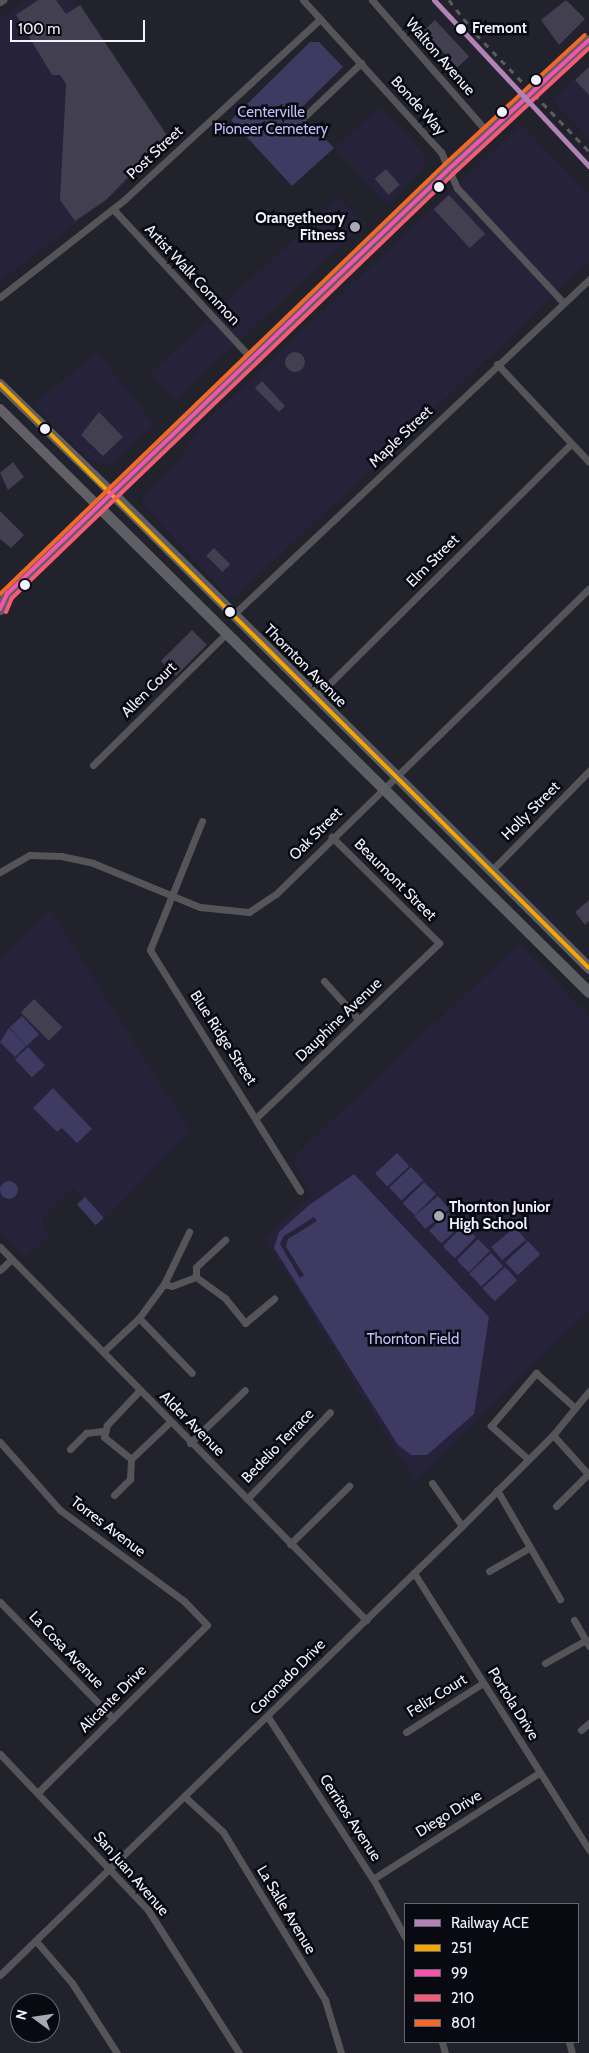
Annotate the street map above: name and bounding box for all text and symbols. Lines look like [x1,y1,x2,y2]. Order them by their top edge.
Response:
scale bar [12,10,148,42]
street label: Walton Avenue [401,15,479,99]
text: 100 m [18,20,60,38]
place label: Fremont [472,20,527,38]
marker: Fremont [454,22,468,36]
street label: Bonde Way [387,73,449,139]
unlabelled marker [531,75,541,85]
park label: Centerville Pioneer Cemetery [214,103,328,138]
unlabelled marker [497,107,507,117]
street label: Post Street [123,123,187,183]
unlabelled marker [434,182,444,192]
place label: Orangetheory Fitness [255,209,345,244]
street label: Artist Walk Common [141,221,243,329]
marker: Orangetheory Fitness [349,221,361,233]
street label: Maple Street [366,402,436,472]
unlabelled marker [40,424,50,434]
street label: Elm Street [403,531,463,591]
unlabelled marker [20,580,30,590]
unlabelled marker [225,607,235,617]
street label: Thornton Avenue [260,621,350,711]
street label: Allen Court [118,659,180,721]
street label: Holly Street [498,778,564,844]
street label: Oak Street [286,804,346,864]
street label: Beaumont Street [350,835,440,925]
street label: Dauphine Avenue [292,974,386,1066]
street label: Blue Ridge Street [186,987,260,1089]
place label: Thornton Junior High School [449,1198,550,1233]
marker: Thornton Junior High School [433,1210,445,1222]
park label: Thornton Field [367,1331,459,1349]
street label: Alder Avenue [156,1388,228,1460]
street label: Bedelio Terrace [238,1405,318,1487]
street label: Torres Avenue [67,1493,149,1561]
street label: La Cosa Avenue [25,1608,107,1692]
street label: Coronado Drive [247,1636,329,1718]
street label: Alicante Drive [76,1662,150,1736]
street label: Portola Drive [484,1664,542,1744]
street label: Feliz Court [404,1671,470,1721]
street label: Cerritos Avenue [315,1771,385,1865]
street label: Diego Drive [413,1787,485,1841]
street label: San Juan Avenue [90,1828,172,1920]
street label: La Salle Avenue [253,1863,319,1957]
legend [404,1903,579,2043]
text: Railway ACE [451,1914,529,1932]
text: 251 [451,1939,472,1957]
text: 99 [451,1964,468,1982]
text: 210 [451,1989,474,2007]
north arrow [10,1993,60,2043]
text: N [11,2008,31,2022]
text: 801 [451,2014,475,2032]

